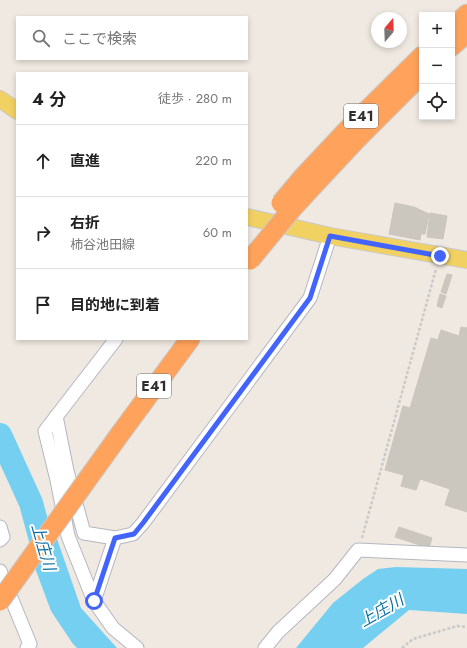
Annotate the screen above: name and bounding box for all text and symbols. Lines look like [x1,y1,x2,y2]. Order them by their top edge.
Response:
north arrow [371,12,407,48]
map controls [419,12,455,120]
button: + [419,12,455,48]
search box [16,16,248,60]
icon: search [30,27,52,49]
text: ここで検索 [62,28,137,50]
button: − [419,48,455,84]
button: locate [419,84,455,120]
text: 4 分 [32,87,66,111]
text: 徒歩 · 280 m [158,89,232,108]
road number: E41 [344,104,378,128]
icon: ahead [32,150,54,172]
text: 直進 [70,150,100,172]
text: 220 m [195,151,232,170]
text: 右折 [70,212,100,234]
icon: right [32,222,54,244]
text: 60 m [203,223,232,242]
text: 柿谷池田線 [70,235,135,254]
route end [431,247,449,265]
icon: arrive [32,294,54,316]
text: 目的地に到着 [70,294,160,316]
road number: E41 [137,374,171,398]
water label: 上庄川 [26,521,62,575]
water label: 上庄川 [355,587,410,632]
route start [85,592,103,610]

